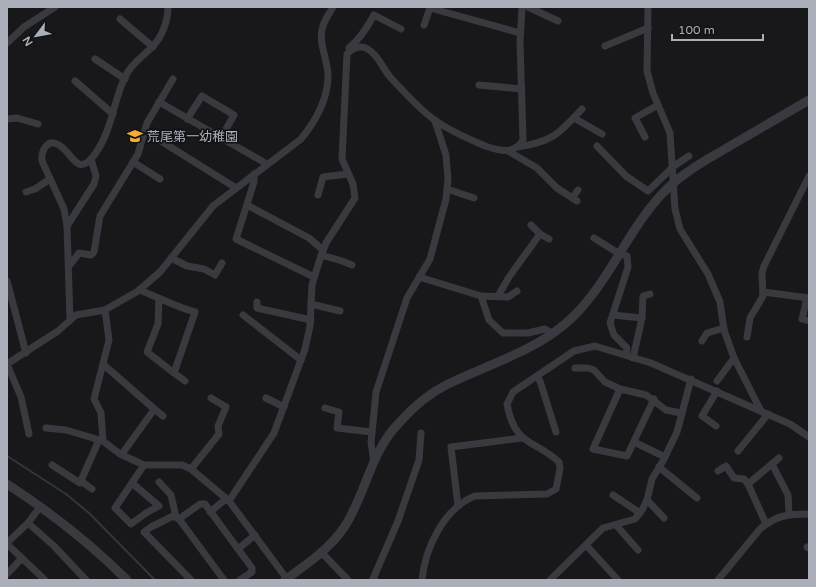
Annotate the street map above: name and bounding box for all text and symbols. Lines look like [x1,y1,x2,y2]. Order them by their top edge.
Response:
north arrow [16,16,56,56]
scale bar [672,16,763,42]
text: 100 m [678,23,715,37]
text: N [20,34,36,48]
school or university icon: 荒尾第一幼稚園 [126,127,144,145]
place label: 荒尾第一幼稚園 [147,129,238,145]

